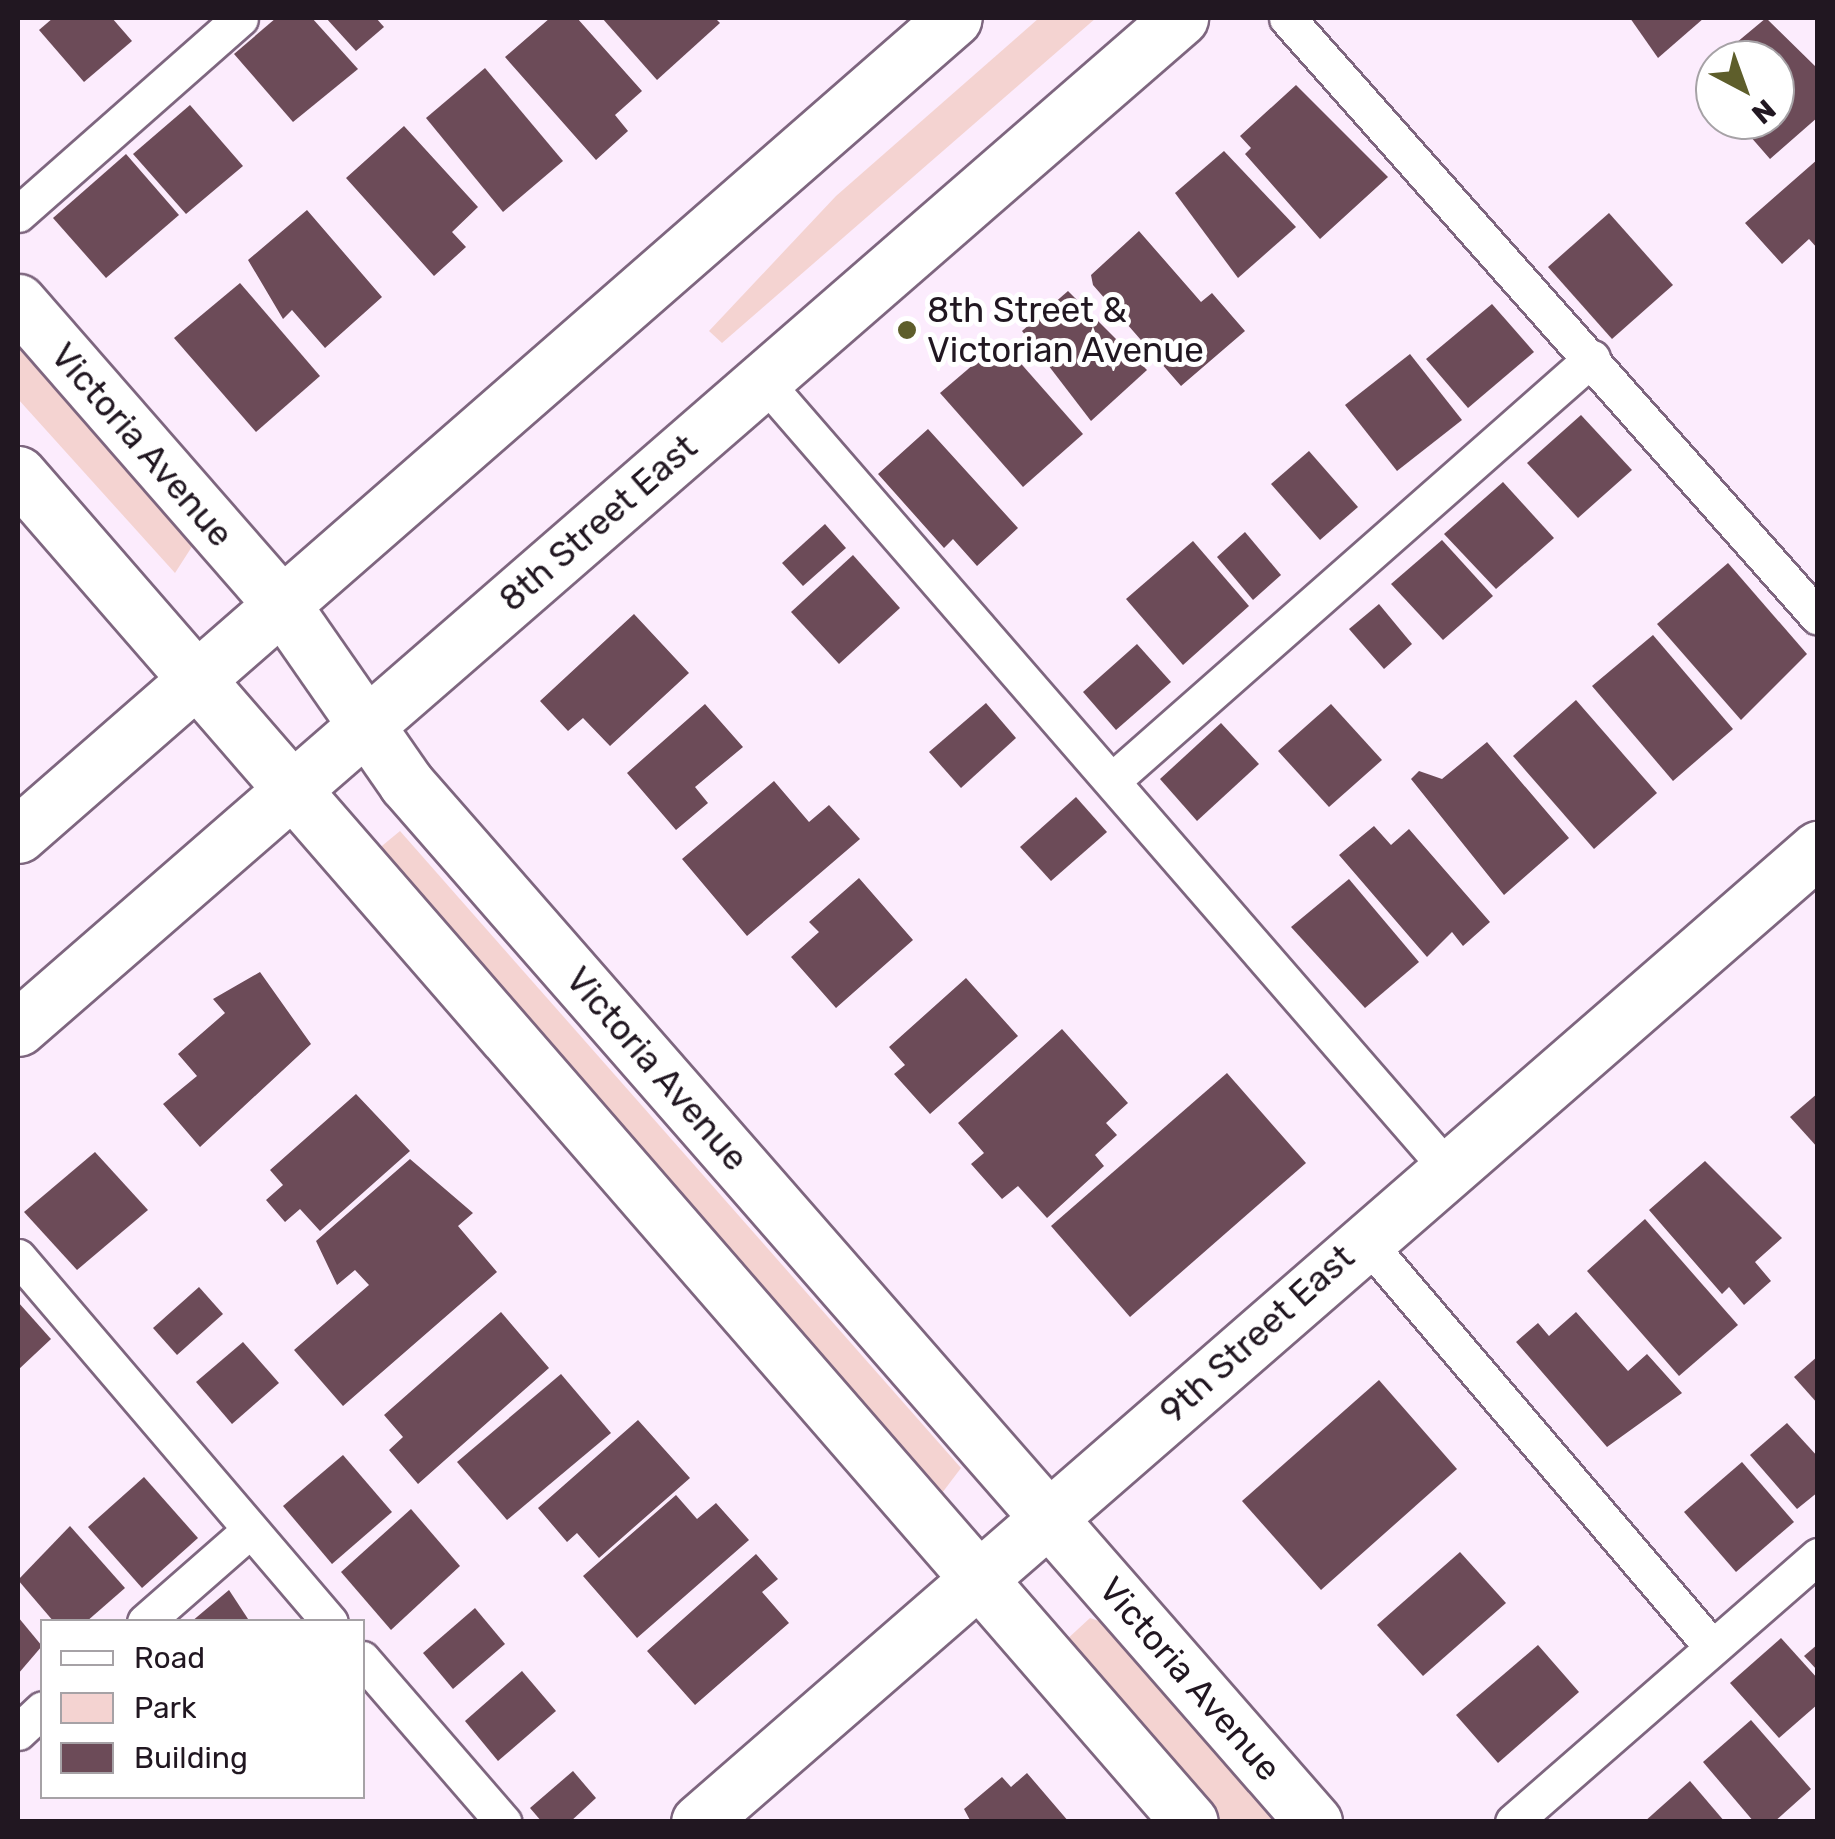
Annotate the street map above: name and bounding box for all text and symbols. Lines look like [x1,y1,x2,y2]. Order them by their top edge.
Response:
north arrow [1695,40,1795,140]
text: N [1745,92,1782,131]
place label: 8th Street & Victorian Avenue [927,289,1205,371]
marker: 8th Street & Victorian Avenue [896,319,918,341]
street label: Victoria Avenue [42,334,242,556]
street label: 8th Street East [491,426,705,620]
street label: Victoria Avenue [557,958,757,1180]
street label: 9th Street East [1151,1236,1363,1432]
street label: Victoria Avenue [1090,1568,1290,1790]
legend [40,1619,365,1799]
text: Road [134,1640,205,1676]
text: Park [134,1690,196,1726]
text: Building [134,1740,248,1776]

